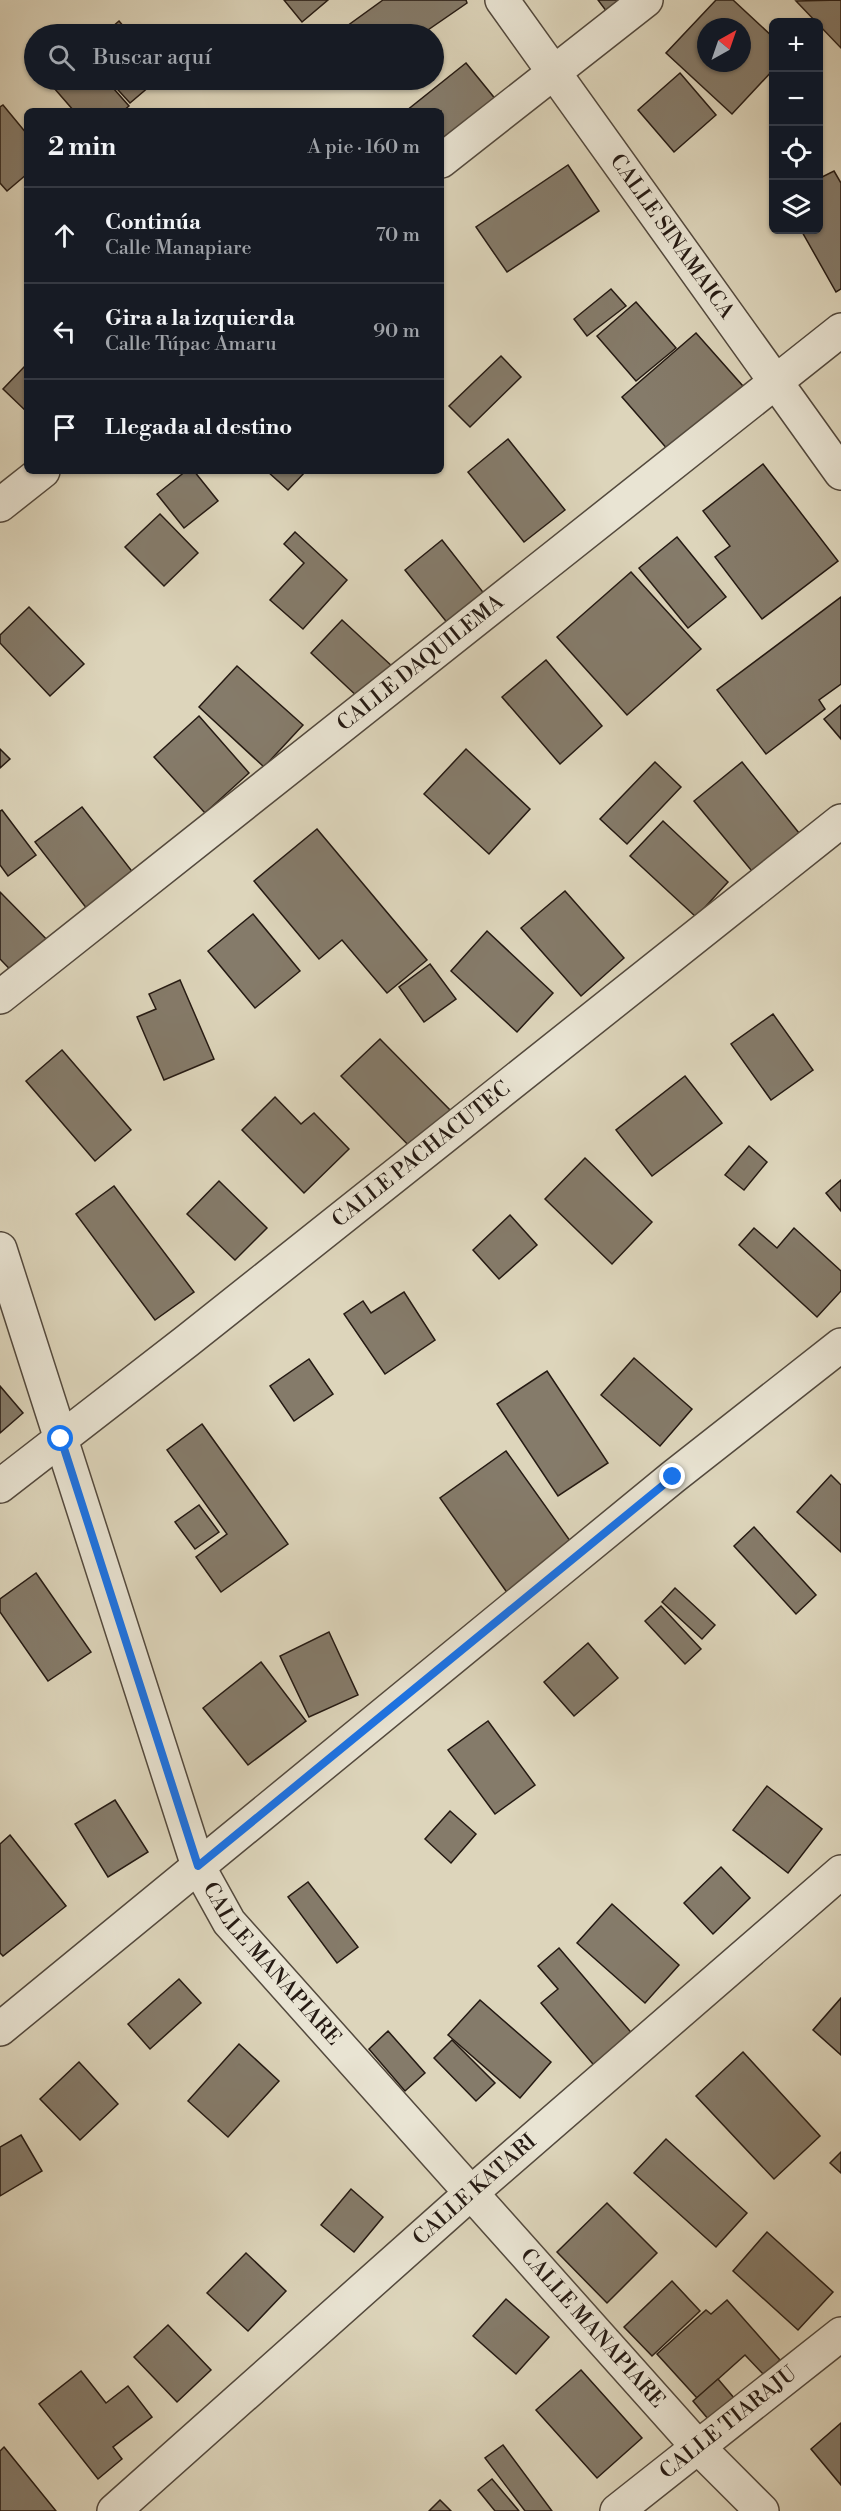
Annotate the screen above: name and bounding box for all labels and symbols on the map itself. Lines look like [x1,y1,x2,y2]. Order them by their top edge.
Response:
north arrow [697,18,751,72]
street label: CALLE SINAMAICA [604,149,740,324]
street label: CALLE DAQUILEMA [332,589,510,737]
street label: CALLE PACHACUTEC [327,1076,516,1233]
route start [47,1425,73,1451]
route end [659,1463,685,1489]
street label: CALLE MANAPIARE [197,1878,346,2051]
street label: CALLE KATARI [408,2129,542,2251]
street label: CALLE MANAPIARE [514,2243,670,2413]
street label: CALLE TIARAJU [655,2361,802,2485]

